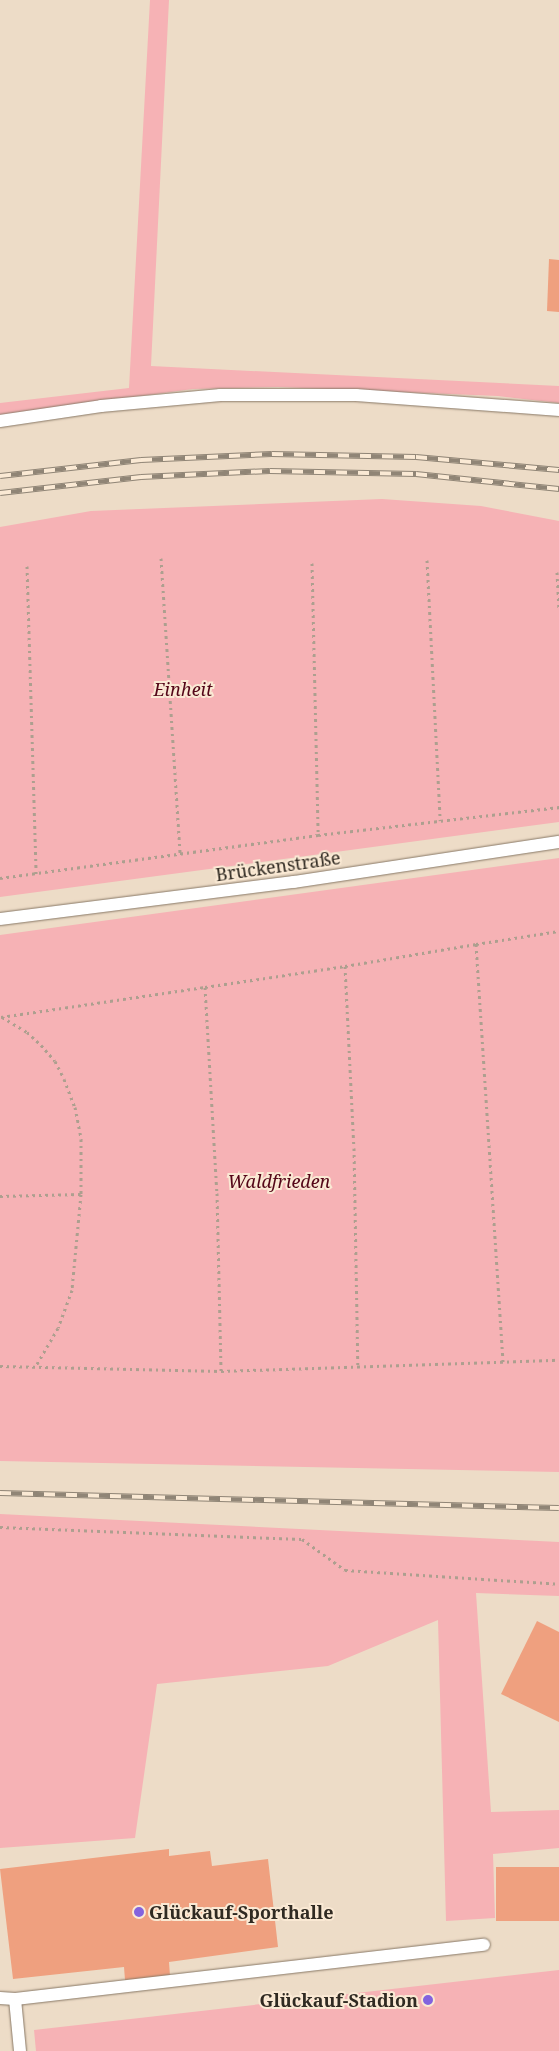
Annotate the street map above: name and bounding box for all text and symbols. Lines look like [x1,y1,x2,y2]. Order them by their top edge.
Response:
park label: Einheit [153,678,213,700]
street label: Brückenstraße [214,847,342,885]
park label: Waldfrieden [228,1170,330,1192]
place label: Glückauf-Sporthalle [149,1901,333,1923]
marker: Glückauf-Sporthalle [133,1906,145,1918]
place label: Glückauf-Stadion [260,1989,418,2011]
marker: Glückauf-Stadion [422,1994,434,2006]

